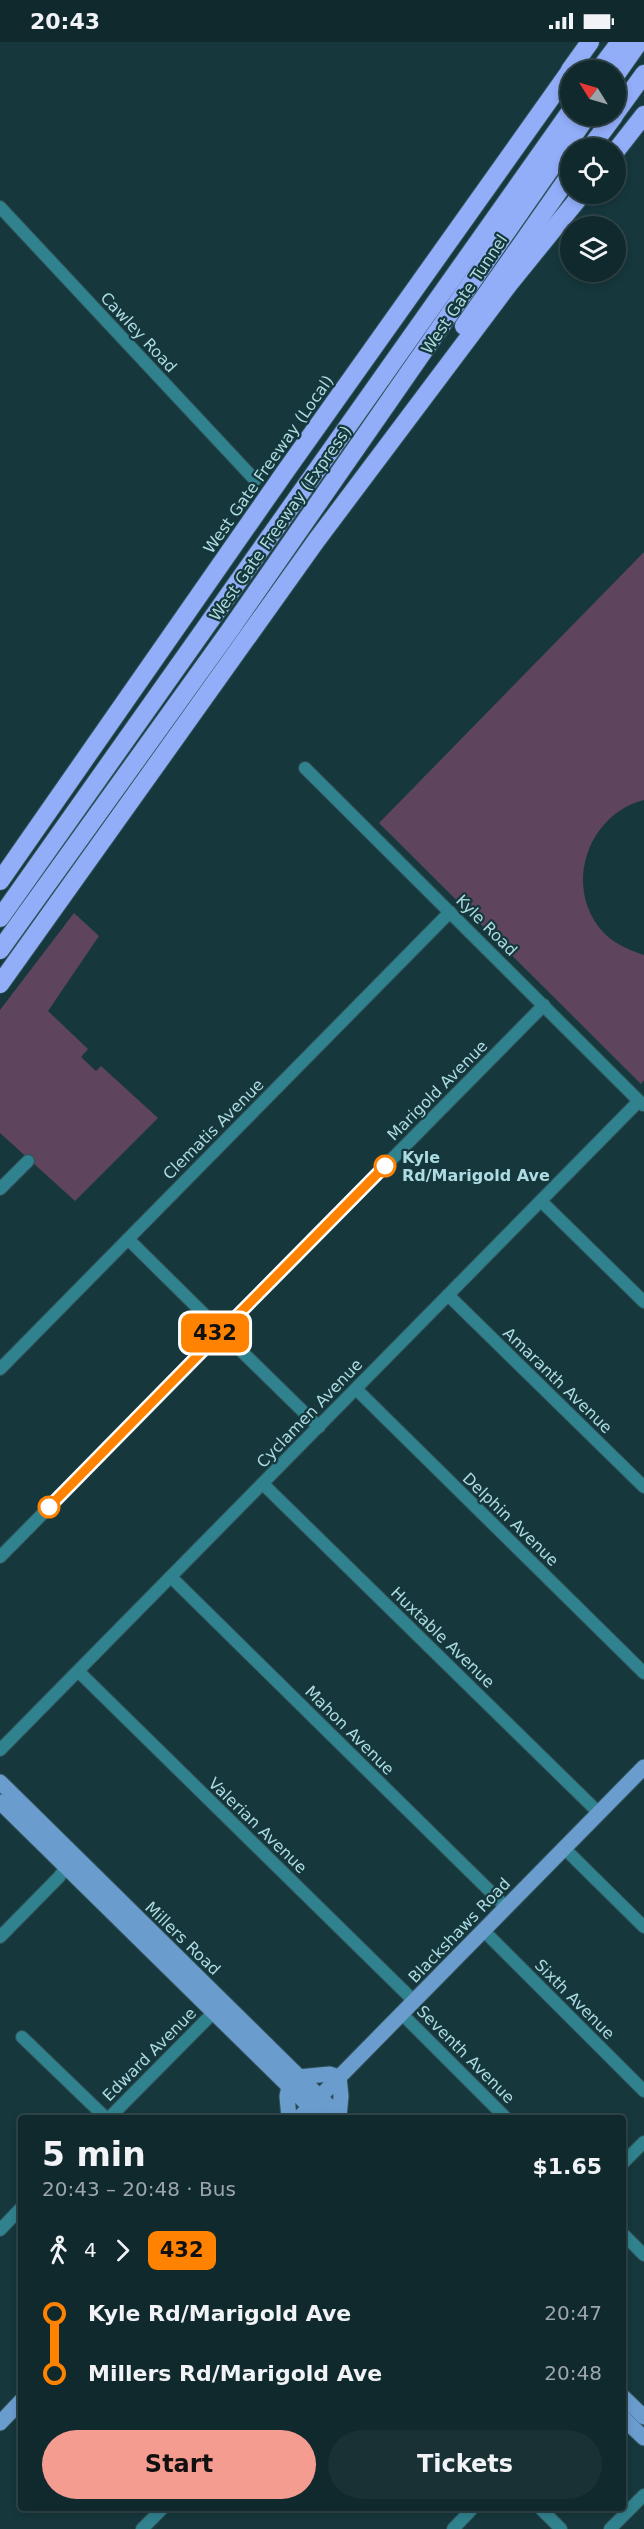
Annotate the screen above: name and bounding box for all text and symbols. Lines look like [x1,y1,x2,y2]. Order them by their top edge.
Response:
text: 20:43 [30,9,100,34]
north arrow [560,60,626,126]
map controls [560,60,626,282]
button: locate [560,138,626,204]
button: layers [560,216,626,282]
street label: West Gate Tunnel [417,231,511,358]
street label: Cawley Road [97,288,181,377]
street label: West Gate Freeway (Local) [199,372,337,557]
street label: West Gate Freeway (Express) [205,422,355,625]
street label: Kyle Road [452,891,521,960]
street label: Marigold Avenue [383,1036,491,1144]
street label: Clematis Avenue [159,1075,268,1184]
place label: Kyle Rd/Marigold Ave [402,1148,550,1185]
marker: Kyle Rd/Marigold Ave [374,1155,396,1177]
line badge: 432 [180,1314,250,1352]
text: 432 [193,1321,237,1345]
street label: Amaranth Avenue [499,1324,616,1437]
street label: Cyclamen Avenue [253,1355,366,1472]
street label: Delphin Avenue [459,1469,563,1570]
unlabelled marker [38,1496,60,1518]
street label: Huxtable Avenue [387,1583,498,1692]
street label: Mahon Avenue [301,1682,398,1779]
street label: Valerian Avenue [205,1774,311,1877]
street label: Blackshaws Road [405,1874,514,1987]
street label: Millers Road [141,1898,224,1979]
street label: Sixth Avenue [531,1956,618,2043]
street label: Seventh Avenue [413,2002,518,2107]
street label: Edward Avenue [99,2004,200,2105]
text: 5 min [42,2135,146,2174]
text: $1.65 [532,2154,602,2179]
text: 20:43 – 20:48 · Bus [42,2177,236,2201]
icon: walk [42,2234,75,2267]
icon: forward [106,2234,139,2267]
text: 4 [84,2238,97,2262]
text: 432 [160,2238,204,2262]
text: Kyle Rd/Marigold Ave [88,2301,351,2326]
text: 20:47 [544,2301,602,2325]
text: Millers Rd/Marigold Ave [88,2361,382,2386]
text: 20:48 [544,2361,602,2385]
button: Start [42,2430,316,2499]
button: Tickets [328,2430,602,2499]

